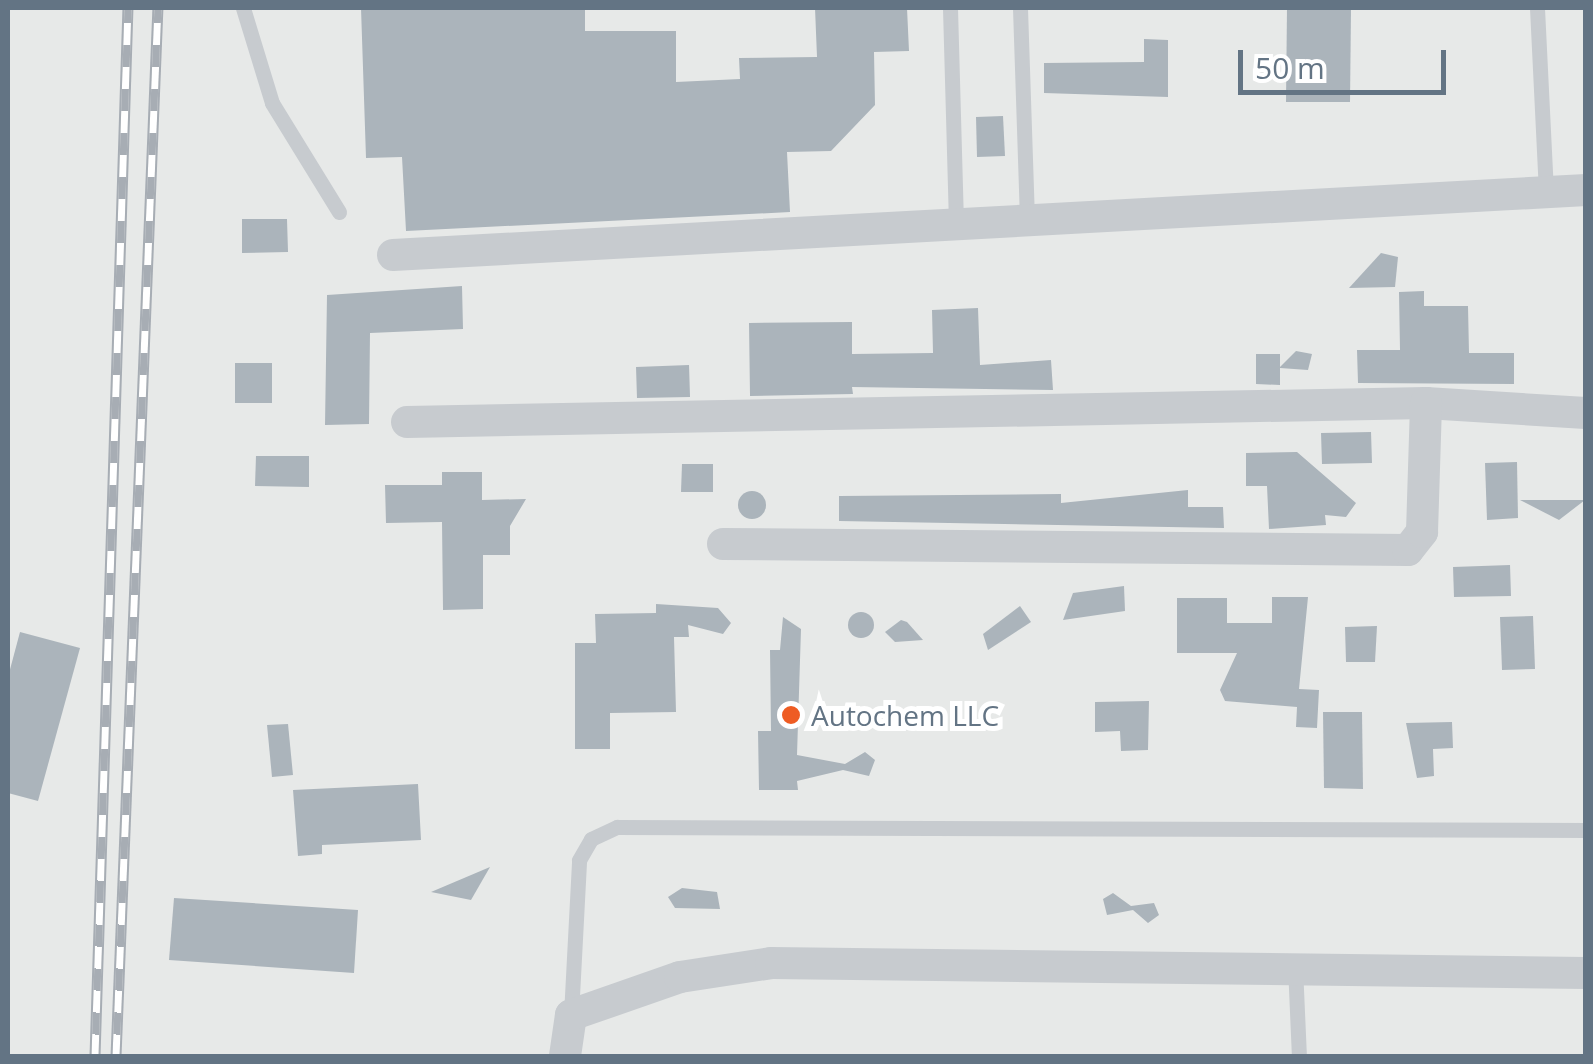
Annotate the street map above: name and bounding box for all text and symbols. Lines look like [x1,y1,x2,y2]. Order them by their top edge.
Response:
scale bar [1243,30,1450,92]
text: 50 m [1255,47,1325,88]
place label: Autochem LLC [811,698,999,732]
marker: Autochem LLC [780,704,802,726]

